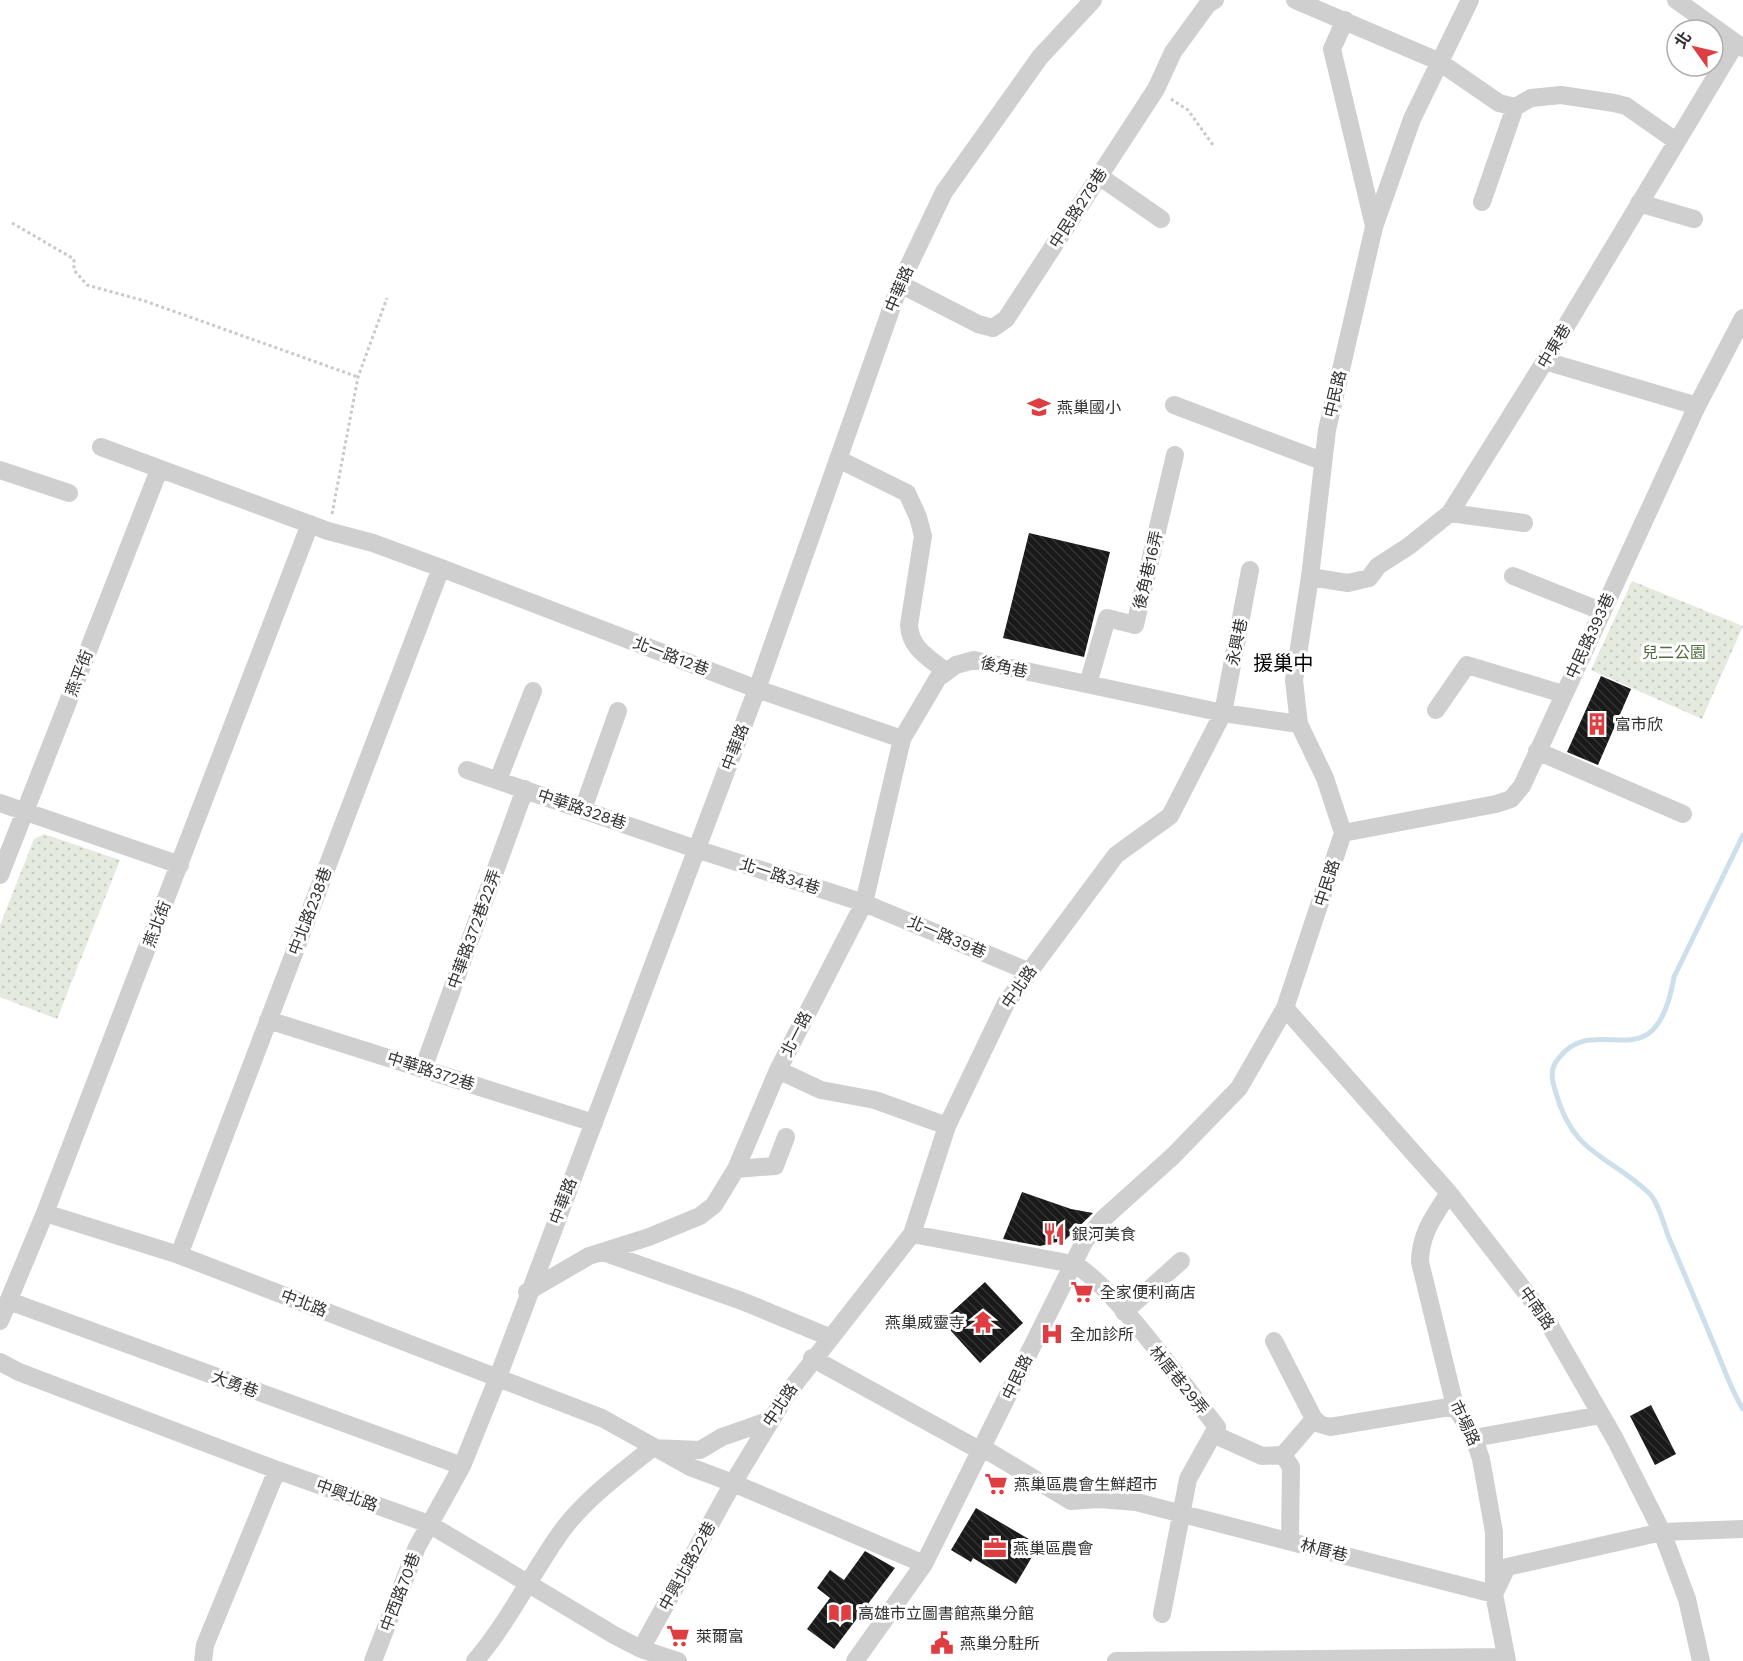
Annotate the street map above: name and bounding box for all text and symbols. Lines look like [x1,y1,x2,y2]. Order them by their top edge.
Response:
north arrow [1665,18,1725,78]
text: 北 [1671,28,1695,52]
street label: 中民路278巷 [1045,164,1111,252]
street label: 中華路 [881,263,917,315]
street label: 中東巷 [1533,321,1575,371]
street label: 中民路 [1320,368,1350,420]
school or university icon: 燕巢國小 [1026,394,1052,420]
place label: 燕巢國小 [1057,398,1121,417]
street label: 後角巷16弄 [1130,529,1166,611]
street label: 中民路393巷 [1562,590,1618,682]
street label: 永興巷 [1223,617,1251,667]
street label: 北一路12巷 [630,633,712,679]
park label: 兒二公園 [1642,643,1706,662]
street label: 燕平街 [62,647,96,699]
district label: 援巢中 [1253,651,1313,675]
street label: 後角巷 [979,653,1029,681]
building icon: 富市欣 [1584,711,1610,737]
place label: 富市欣 [1615,715,1663,734]
street label: 中華路 [718,721,752,773]
street label: 中華路328巷 [535,785,629,833]
street label: 北一路34巷 [738,854,822,898]
street label: 中民路 [1311,857,1343,909]
street label: 中北路238巷 [285,864,335,958]
street label: 中華路372巷22弄 [444,867,504,991]
street label: 燕北街 [140,898,174,950]
street label: 北一路39巷 [905,912,989,962]
street label: 中北路 [997,962,1041,1012]
street label: 北一路 [777,1008,815,1060]
street label: 中華路372巷 [385,1048,477,1094]
street label: 中華路 [546,1175,580,1227]
restaurant icon: 銀河美食 [1041,1221,1067,1247]
place label: 銀河美食 [1072,1225,1136,1244]
supermarket icon: 全家便利商店 [1069,1279,1095,1305]
place label: 全家便利商店 [1100,1283,1196,1302]
street label: 中南路 [1515,1283,1559,1333]
street label: 中北路 [278,1286,330,1320]
temple icon: 燕巢威靈寺 [970,1309,996,1335]
place label: 燕巢威靈寺 [885,1313,965,1332]
hospital icon: 全加診所 [1039,1321,1065,1347]
place label: 全加診所 [1070,1325,1134,1344]
street label: 林厝巷29弄 [1145,1342,1213,1418]
street label: 中民路 [998,1351,1036,1403]
street label: 大勇巷 [209,1367,261,1401]
street label: 中北路 [759,1380,801,1430]
street label: 市場路 [1446,1397,1484,1449]
supermarket icon: 燕巢區農會生鮮超市 [983,1471,1009,1497]
street label: 中興北路 [314,1475,380,1515]
place label: 燕巢區農會生鮮超市 [1014,1475,1158,1494]
street label: 中興北路22巷 [655,1518,719,1614]
office icon: 燕巢區農會 [982,1535,1008,1561]
street label: 林厝巷 [1298,1535,1350,1565]
place label: 燕巢區農會 [1013,1539,1093,1558]
street label: 中西路70巷 [376,1550,424,1634]
library icon: 高雄市立圖書館燕巢分館 [827,1600,853,1626]
place label: 高雄市立圖書館燕巢分館 [858,1604,1034,1623]
supermarket icon: 萊爾富 [665,1623,691,1649]
place label: 萊爾富 [696,1627,744,1646]
public building icon: 燕巢分駐所 [929,1630,955,1656]
place label: 燕巢分駐所 [960,1634,1040,1653]

